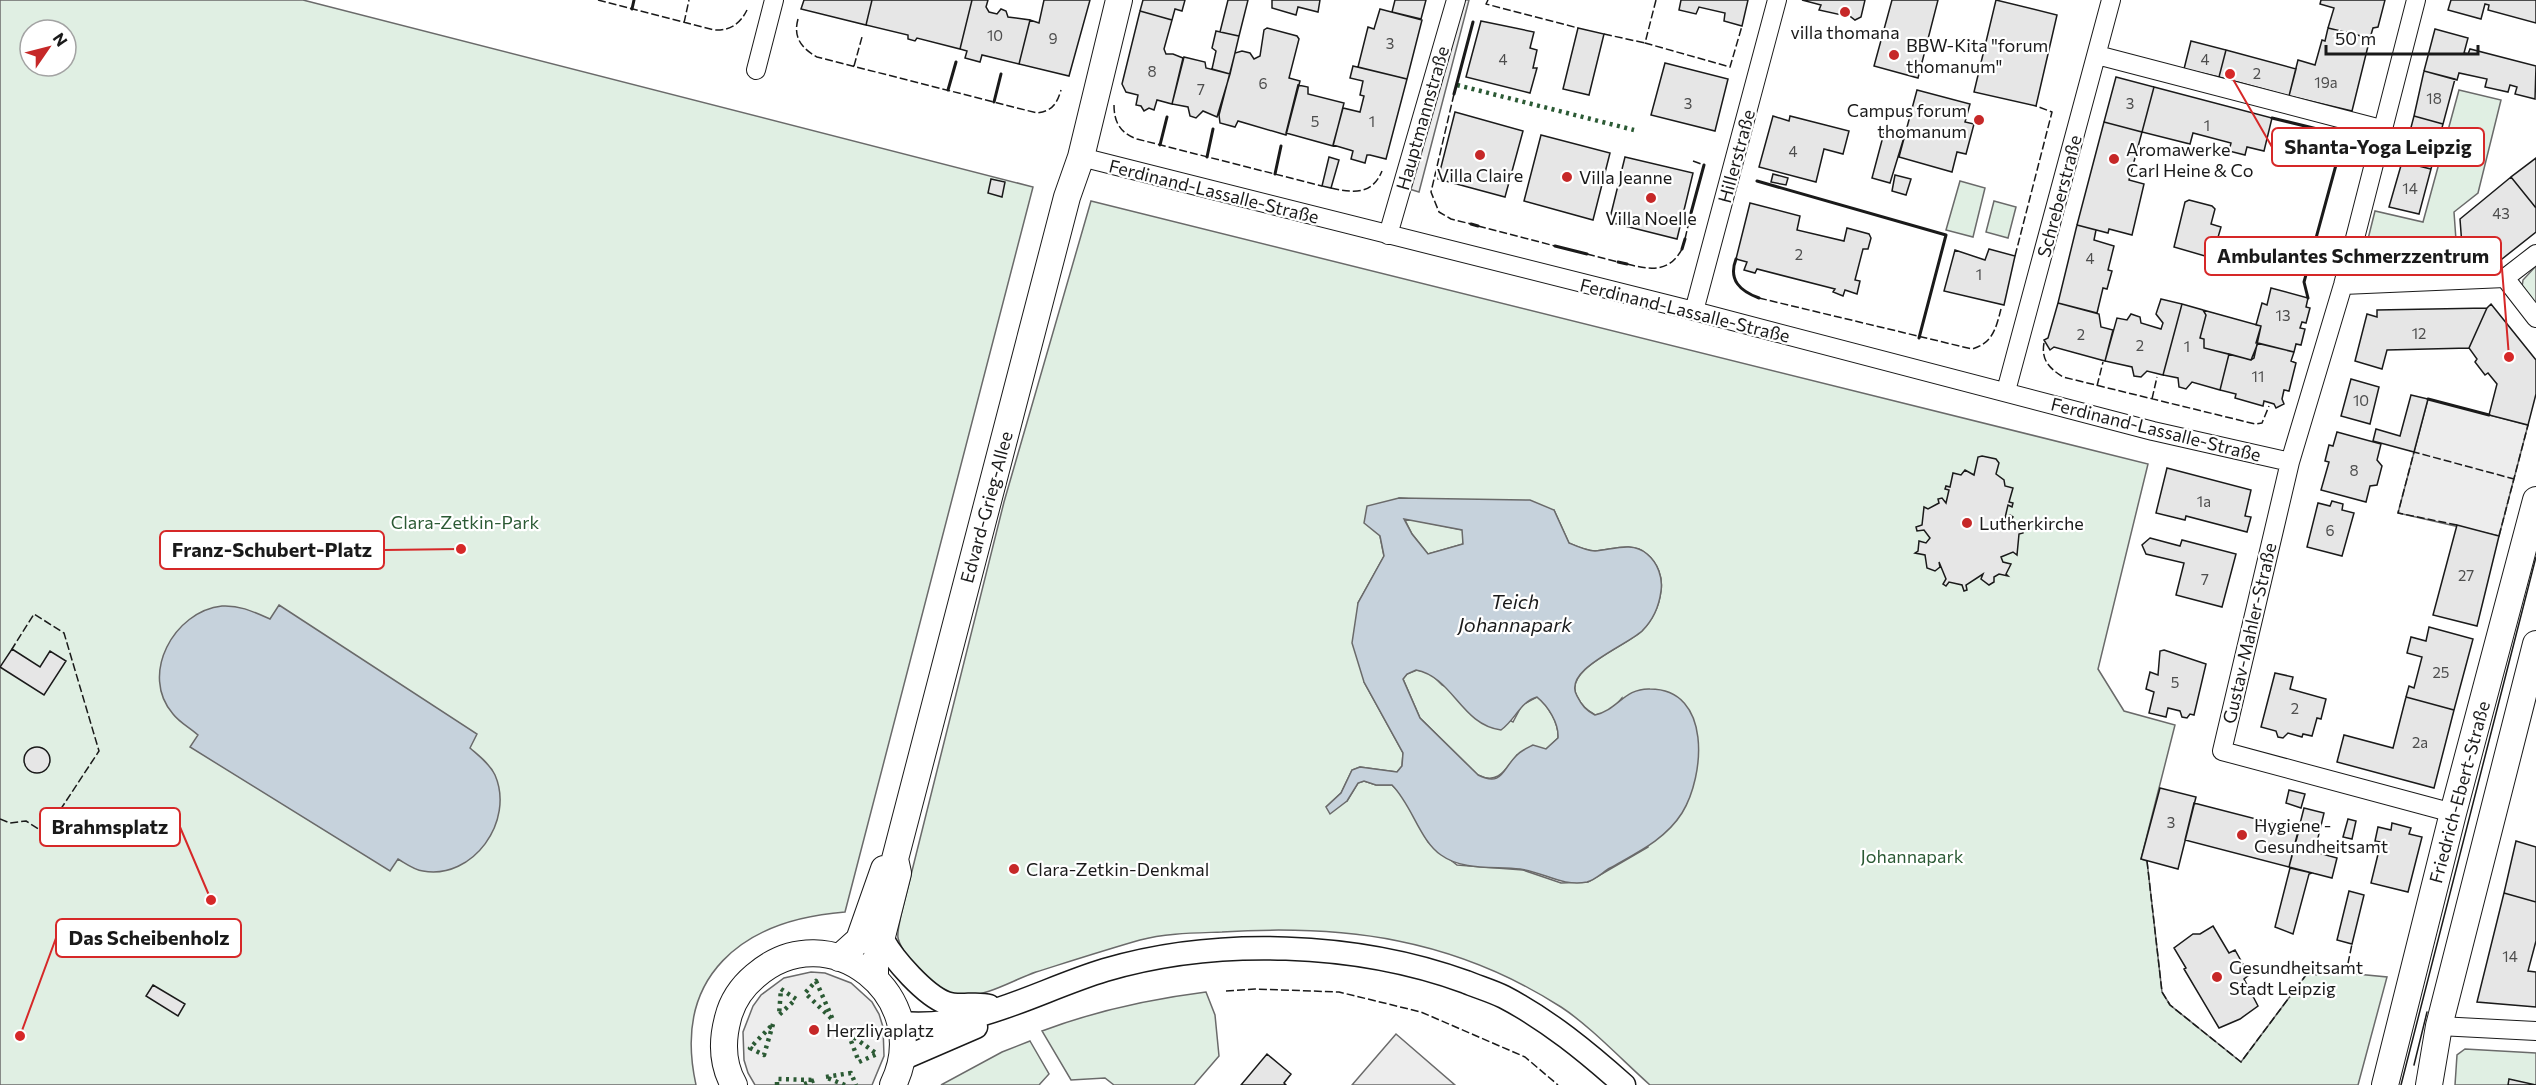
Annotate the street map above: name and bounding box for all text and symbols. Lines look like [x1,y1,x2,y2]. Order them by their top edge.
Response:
marker: villa thomana [1838,5,1852,19]
north arrow [18,18,78,78]
scale bar [2326,18,2478,56]
place label: villa thomana [1790,21,1900,43]
house number: 10 [987,26,1003,44]
text: 50 m [2335,27,2376,49]
text: N [49,29,72,49]
house number: 9 [1048,29,1058,47]
house number: 3 [1386,34,1394,52]
place label: BBW-Kita "forum thomanum" [1906,34,2048,77]
street label: Hauptmannstraße [1391,43,1453,193]
marker: BBW-Kita "forum thomanum" [1887,48,1901,62]
house number: 4 [1499,50,1508,68]
house number: 4 [2201,50,2210,68]
house number: 8 [1147,62,1157,80]
house number: 2 [2253,64,2261,82]
house number: 19a [2314,73,2338,91]
house number: 6 [1258,74,1268,92]
house number: 7 [1197,80,1205,98]
house number: 18 [2426,89,2442,107]
house number: 3 [1684,94,1692,112]
house number: 3 [2126,94,2134,112]
place label: Campus forum thomanum [1847,99,1967,142]
street label: Hillerstraße [1713,107,1759,205]
house number: 5 [1311,112,1319,130]
house number: 1 [1369,112,1375,130]
marker: Campus forum thomanum [1972,113,1986,127]
house number: 1 [2204,116,2210,134]
callout: Shanta-Yoga Leipzig [2272,128,2484,166]
street label: Schreberstraße [2032,133,2086,259]
text: Shanta-Yoga Leipzig [2284,134,2472,158]
place label: Aromawerke Carl Heine & Co [2126,138,2254,181]
house number: 4 [1789,142,1798,160]
marker: Villa Claire [1473,148,1487,162]
marker: Aromawerke Carl Heine & Co [2107,152,2121,166]
street label: Ferdinand-Lassalle-Straße [1107,154,1321,228]
place label: Villa Claire [1437,164,1523,186]
place label: Villa Jeanne [1579,166,1672,188]
marker: Villa Jeanne [1560,170,1574,184]
house number: 14 [2402,179,2418,197]
marker: Villa Noelle [1644,191,1658,205]
house number: 43 [2492,204,2510,222]
place label: Villa Noelle [1605,207,1697,229]
callout: Ambulantes Schmerzzentrum [2205,237,2501,275]
text: Ambulantes Schmerzzentrum [2217,243,2489,267]
house number: 2 [1795,245,1803,263]
house number: 4 [2086,249,2095,267]
house number: 1 [1976,265,1982,283]
street label: Ferdinand-Lassalle-Straße [1578,273,1792,347]
house number: 13 [2276,306,2290,324]
house number: 12 [2412,324,2426,342]
house number: 2 [2077,325,2085,343]
house number: 2 [2136,336,2144,354]
house number: 1 [2184,337,2190,355]
house number: 11 [2252,367,2264,385]
house number: 10 [2353,391,2369,409]
street label: Ferdinand-Lassalle-Straße [2049,392,2263,466]
street label: Edvard-Grieg-Allee [955,429,1017,585]
house number: 8 [2349,461,2359,479]
house number: 1a [2197,492,2211,510]
park label: Clara-Zetkin-Park [391,511,539,533]
place label: Lutherkirche [1979,512,2084,534]
marker: Lutherkirche [1960,516,1974,530]
house number: 6 [2325,521,2335,539]
callout: Franz-Schubert-Platz [160,531,384,569]
text: Franz-Schubert-Platz [172,537,372,561]
street label: Gustav-Mahler-Straße [2217,540,2281,726]
house number: 27 [2458,566,2474,584]
house number: 7 [2201,570,2209,588]
water label: Teich Johannapark [1456,589,1573,636]
house number: 25 [2433,663,2449,681]
house number: 5 [2171,673,2179,691]
street label: Friedrich-Ebert-Straße [2424,698,2494,886]
house number: 2 [2291,699,2299,717]
house number: 2a [2412,733,2428,751]
callout: Brahmsplatz [40,808,180,846]
house number: 3 [2167,813,2175,831]
text: Brahmsplatz [52,814,168,838]
place label: Hygiene - Gesundheitsamt [2254,814,2388,857]
marker: Hygiene - Gesundheitsamt [2235,828,2249,842]
park label: Johannapark [1861,845,1964,867]
place label: Clara-Zetkin-Denkmal [1026,858,1209,880]
marker: Clara-Zetkin-Denkmal [1007,862,1021,876]
callout: Das Scheibenholz [56,919,241,957]
text: Das Scheibenholz [69,925,229,949]
house number: 14 [2502,947,2518,965]
place label: Gesundheitsamt Stadt Leipzig [2229,956,2363,999]
marker: Gesundheitsamt Stadt Leipzig [2210,970,2224,984]
place label: Herzliyaplatz [826,1019,934,1041]
marker: Herzliyaplatz [807,1023,821,1037]

